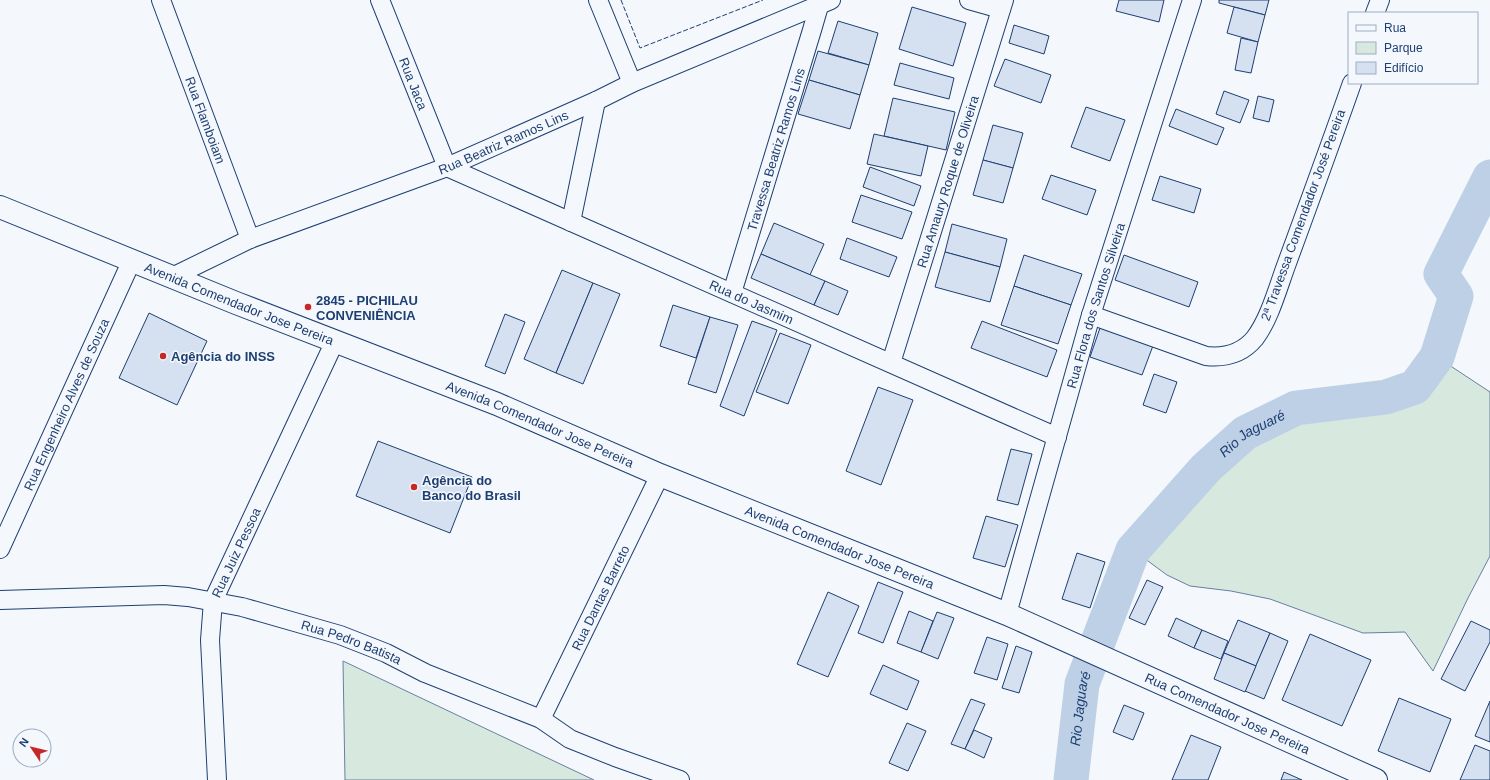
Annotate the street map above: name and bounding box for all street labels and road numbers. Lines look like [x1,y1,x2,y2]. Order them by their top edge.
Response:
street label: Rua Jaca [396,55,431,113]
street label: Travessa Beatriz Ramos Lins [744,66,808,233]
street label: Rua Flamboiam [183,74,229,166]
street label: Rua Amaury Roque de Oliveira [914,93,982,269]
street label: Rua Beatriz Ramos Lins [436,107,571,177]
street label: 2ª Travessa Comendador José Pereira [1258,107,1349,323]
street label: Rua Flora dos Santos Silveira [1063,220,1128,390]
street label: Avenida Comendador Jose Pereira [142,259,337,348]
street label: Rua do Jasmim [707,277,796,327]
street label: Rua Engenheiro Alves de Souza [20,315,112,493]
street label: Avenida Comendador Jose Pereira [444,378,637,470]
street label: Avenida Comendador Jose Pereira [743,502,937,592]
street label: Rua Juiz Pessoa [208,504,264,600]
street label: Rua Dantas Barreto [568,543,632,653]
street label: Rua Pedro Batista [300,617,405,668]
street label: Rua Comendador Jose Pereira [1143,670,1313,757]

